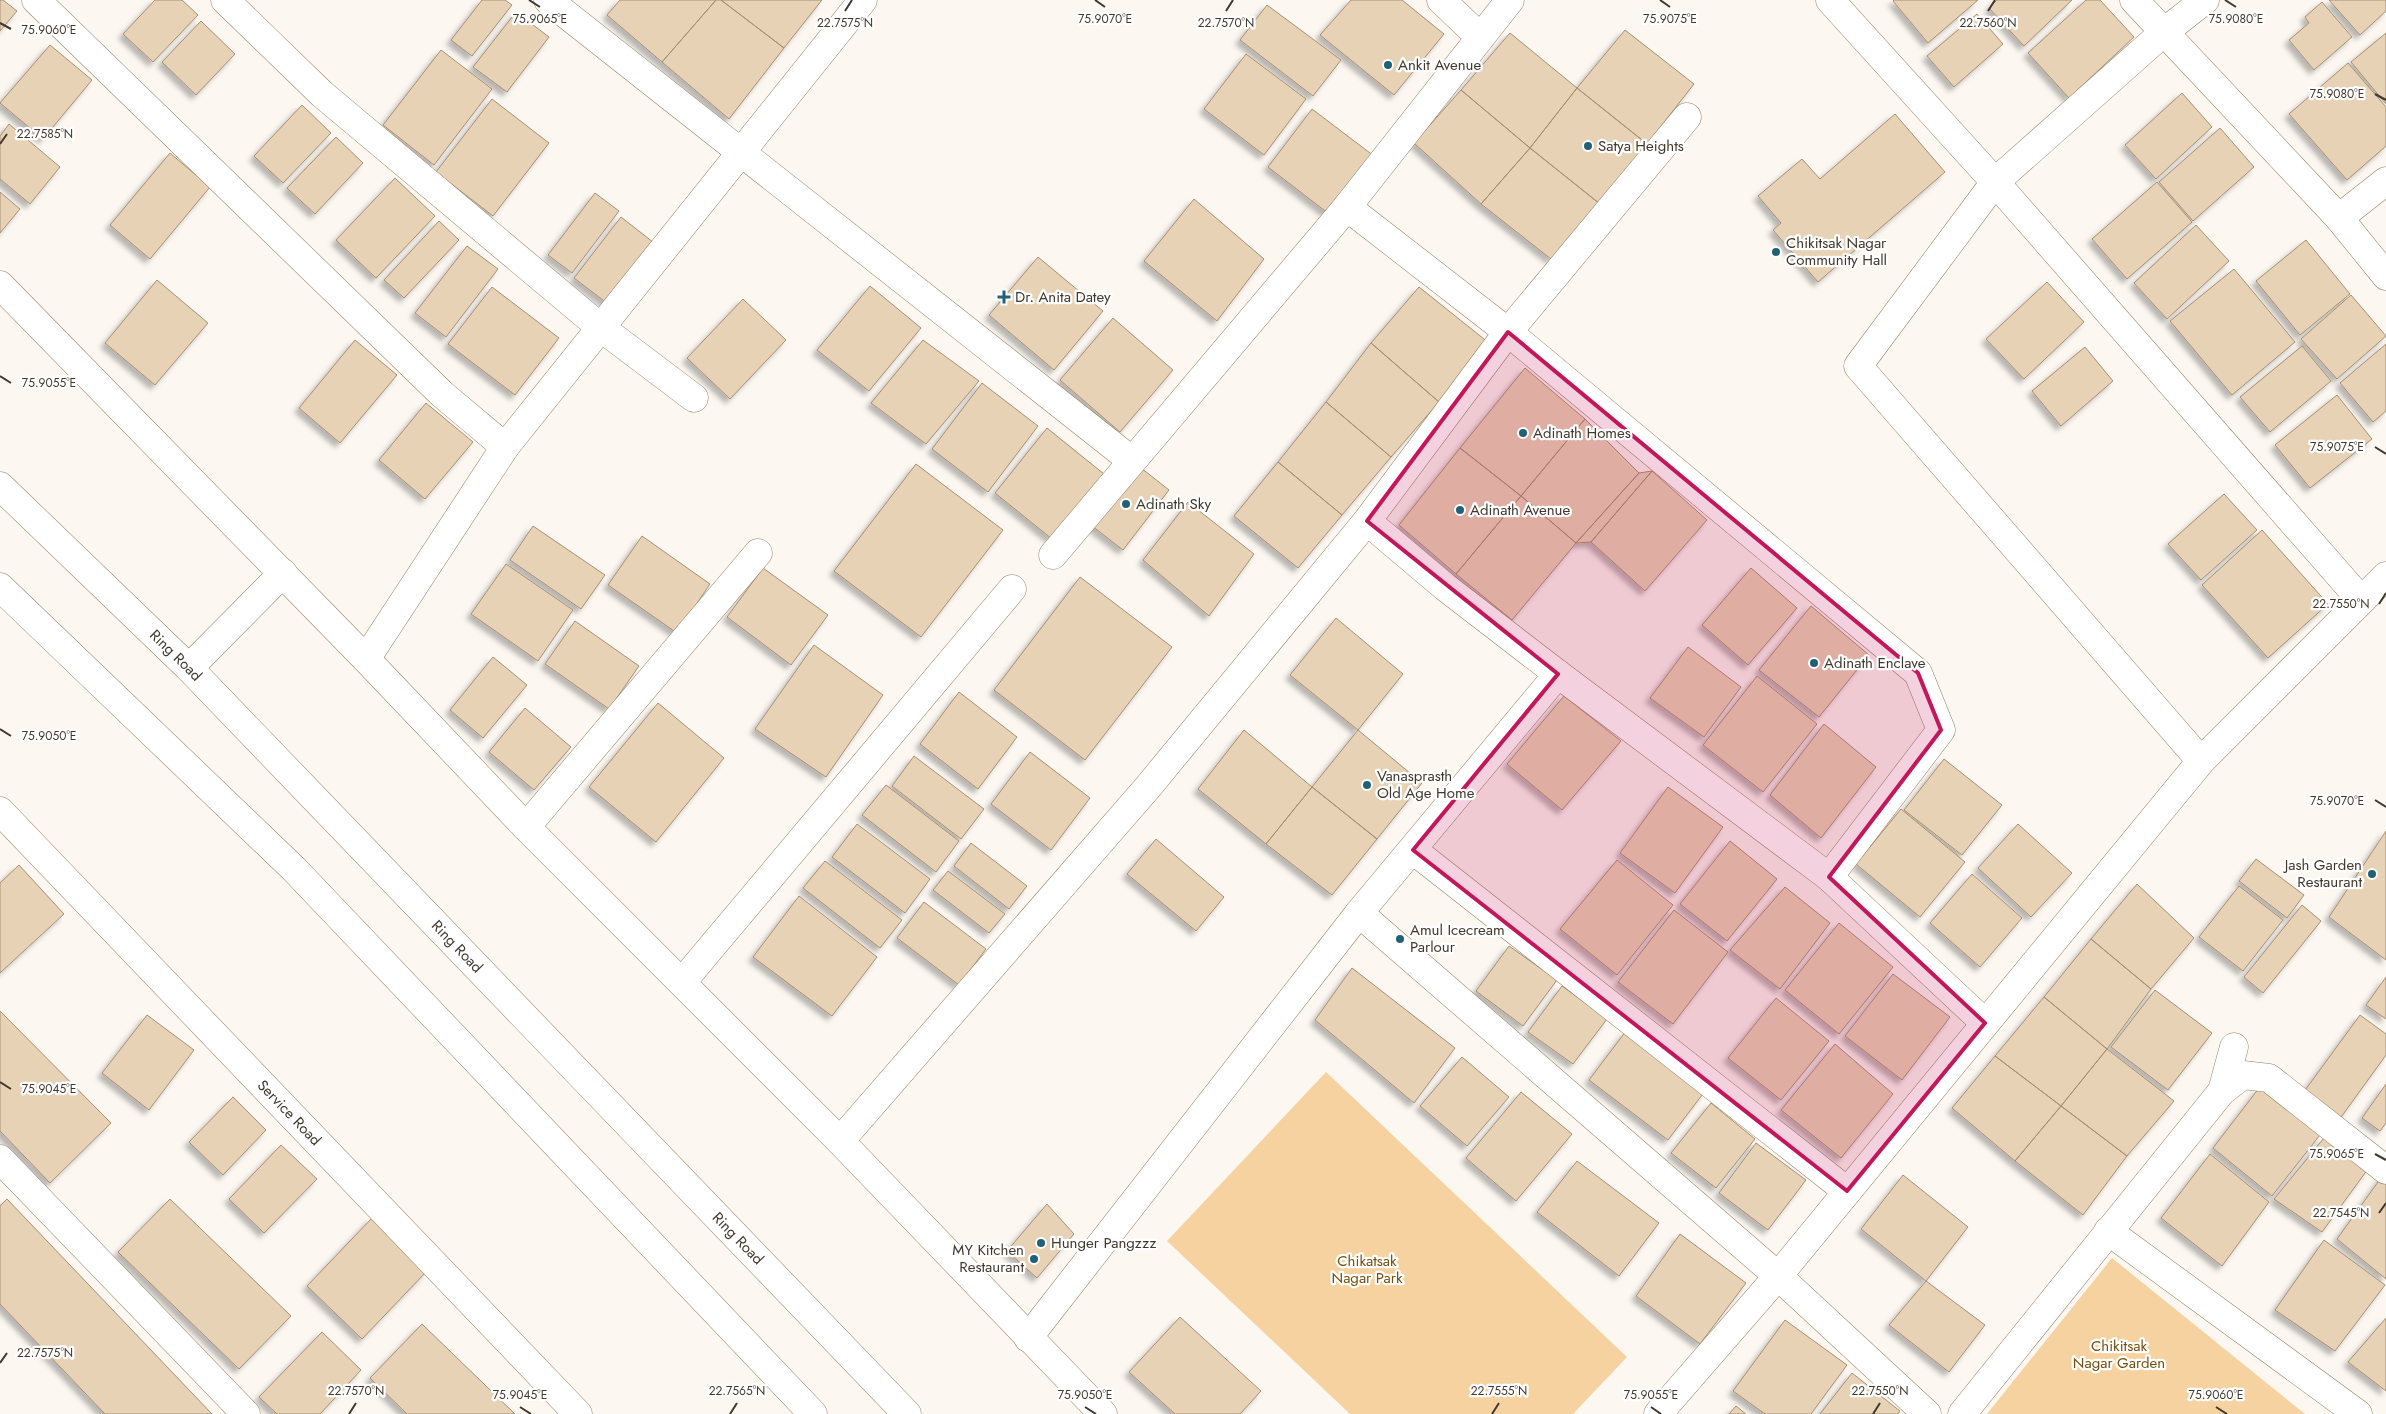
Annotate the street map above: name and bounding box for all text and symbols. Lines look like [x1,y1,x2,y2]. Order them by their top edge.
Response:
text: 75.9065°E [513,10,567,28]
text: 75.9070°E [1078,10,1132,28]
text: 75.9075°E [1643,10,1697,28]
text: 75.9080°E [2209,10,2263,28]
text: 22.7575°N [817,14,873,32]
text: 22.7570°N [1198,14,1254,32]
text: 22.7560°N [1959,14,2017,32]
text: 75.9060°E [22,21,76,39]
place label: Ankit Avenue [1398,54,1481,76]
marker: Ankit Avenue [1382,59,1394,71]
text: 75.9080°E [2310,85,2364,103]
text: 22.7585°N [17,125,73,143]
place label: Satya Heights [1598,135,1684,157]
marker: Satya Heights [1582,140,1594,152]
place label: Chikitsak Nagar Community Hall [1786,232,1887,271]
marker: Chikitsak Nagar Community Hall [1770,246,1782,258]
place label: Dr. Anita Datey [1015,286,1111,308]
marker: Dr. Anita Datey [997,290,1011,304]
text: 75.9055°E [22,374,76,392]
place label: Adinath Homes [1533,422,1631,444]
marker: Adinath Homes [1517,427,1529,439]
text: 75.9075°E [2310,438,2364,456]
place label: Adinath Sky [1136,493,1211,515]
marker: Adinath Sky [1120,498,1132,510]
place label: Adinath Avenue [1470,499,1570,521]
marker: Adinath Avenue [1454,504,1466,516]
text: 22.7550°N [2313,595,2369,613]
street label: Ring Road [144,625,207,686]
place label: Adinath Enclave [1824,652,1926,674]
marker: Adinath Enclave [1808,657,1820,669]
text: 75.9050°E [22,727,76,745]
place label: Vanasprasth Old Age Home [1377,765,1475,804]
marker: Vanasprasth Old Age Home [1361,779,1373,791]
text: 75.9070°E [2310,792,2364,810]
place label: Jash Garden Restaurant [2283,854,2362,893]
marker: Jash Garden Restaurant [2366,868,2378,880]
street label: Ring Road [426,915,488,978]
place label: Amul Icecream Parlour [1410,919,1505,958]
marker: Amul Icecream Parlour [1394,933,1406,945]
street label: Service Road [252,1075,326,1151]
text: 75.9045°E [22,1080,76,1098]
text: 75.9065°E [2310,1145,2364,1163]
text: 22.7545°N [2313,1204,2369,1222]
street label: Ring Road [707,1207,769,1270]
place label: Hunger Pangzzz [1051,1232,1157,1254]
marker: Hunger Pangzzz [1035,1237,1047,1249]
place label: MY Kitchen Restaurant [952,1239,1024,1278]
park label: Chikatsak Nagar Park [1332,1250,1403,1289]
marker: MY Kitchen Restaurant [1028,1253,1040,1265]
park label: Chikitsak Nagar Garden [2073,1335,2165,1374]
text: 22.7575°N [17,1344,73,1362]
text: 22.7570°N [328,1382,384,1400]
text: 22.7565°N [709,1382,765,1400]
text: 22.7555°N [1471,1382,1527,1400]
text: 22.7550°N [1852,1382,1908,1400]
text: 75.9045°E [493,1386,547,1404]
text: 75.9050°E [1058,1386,1112,1404]
text: 75.9055°E [1624,1386,1678,1404]
text: 75.9060°E [2189,1386,2243,1404]

